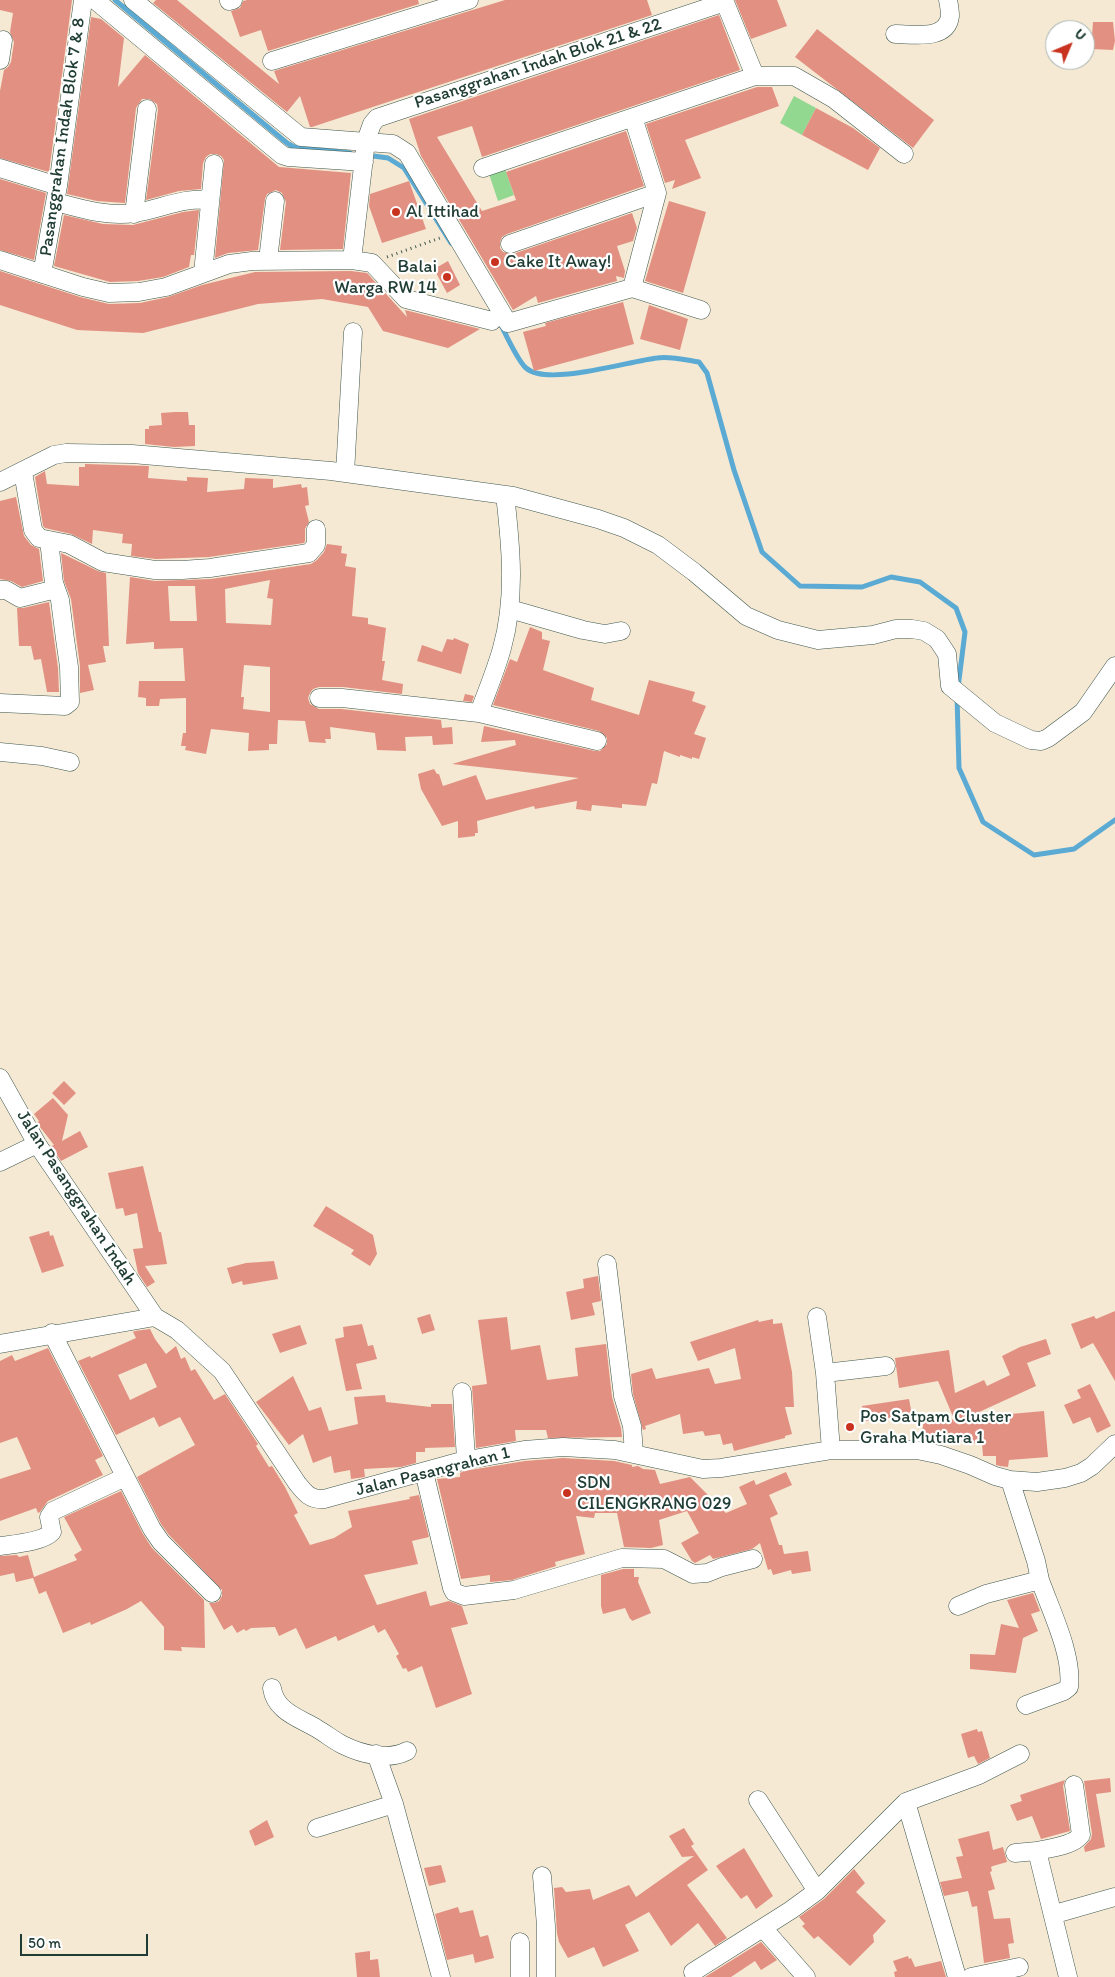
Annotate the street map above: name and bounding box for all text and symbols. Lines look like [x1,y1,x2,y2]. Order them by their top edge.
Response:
street label: Pasanggrahan Indah Blok 21 & 22 [412,14,664,114]
street label: Pasanggrahan Indah Blok 7 & 8 [36,16,90,258]
north arrow [1045,20,1095,70]
text: U [1071,25,1090,44]
place label: Al Ittihad [406,201,479,223]
marker: Al Ittihad [390,206,402,218]
place label: Cake It Away! [505,251,611,273]
place label: Balai Warga RW 14 [334,256,437,298]
marker: Cake It Away! [489,256,501,268]
marker: Balai Warga RW 14 [441,271,453,283]
street label: Jalan Pasanggrahan Indah [11,1107,141,1289]
place label: Pos Satpam Cluster Graha Mutiara 1 [860,1406,1011,1448]
marker: Pos Satpam Cluster Graha Mutiara 1 [844,1421,856,1433]
street label: Jalan Pasangrahan 1 [354,1442,512,1502]
place label: SDN CILENGKRANG 029 [577,1472,731,1515]
marker: SDN CILENGKRANG 029 [561,1487,573,1499]
scale bar [22,1924,150,1956]
text: 50 m [28,1934,61,1952]

